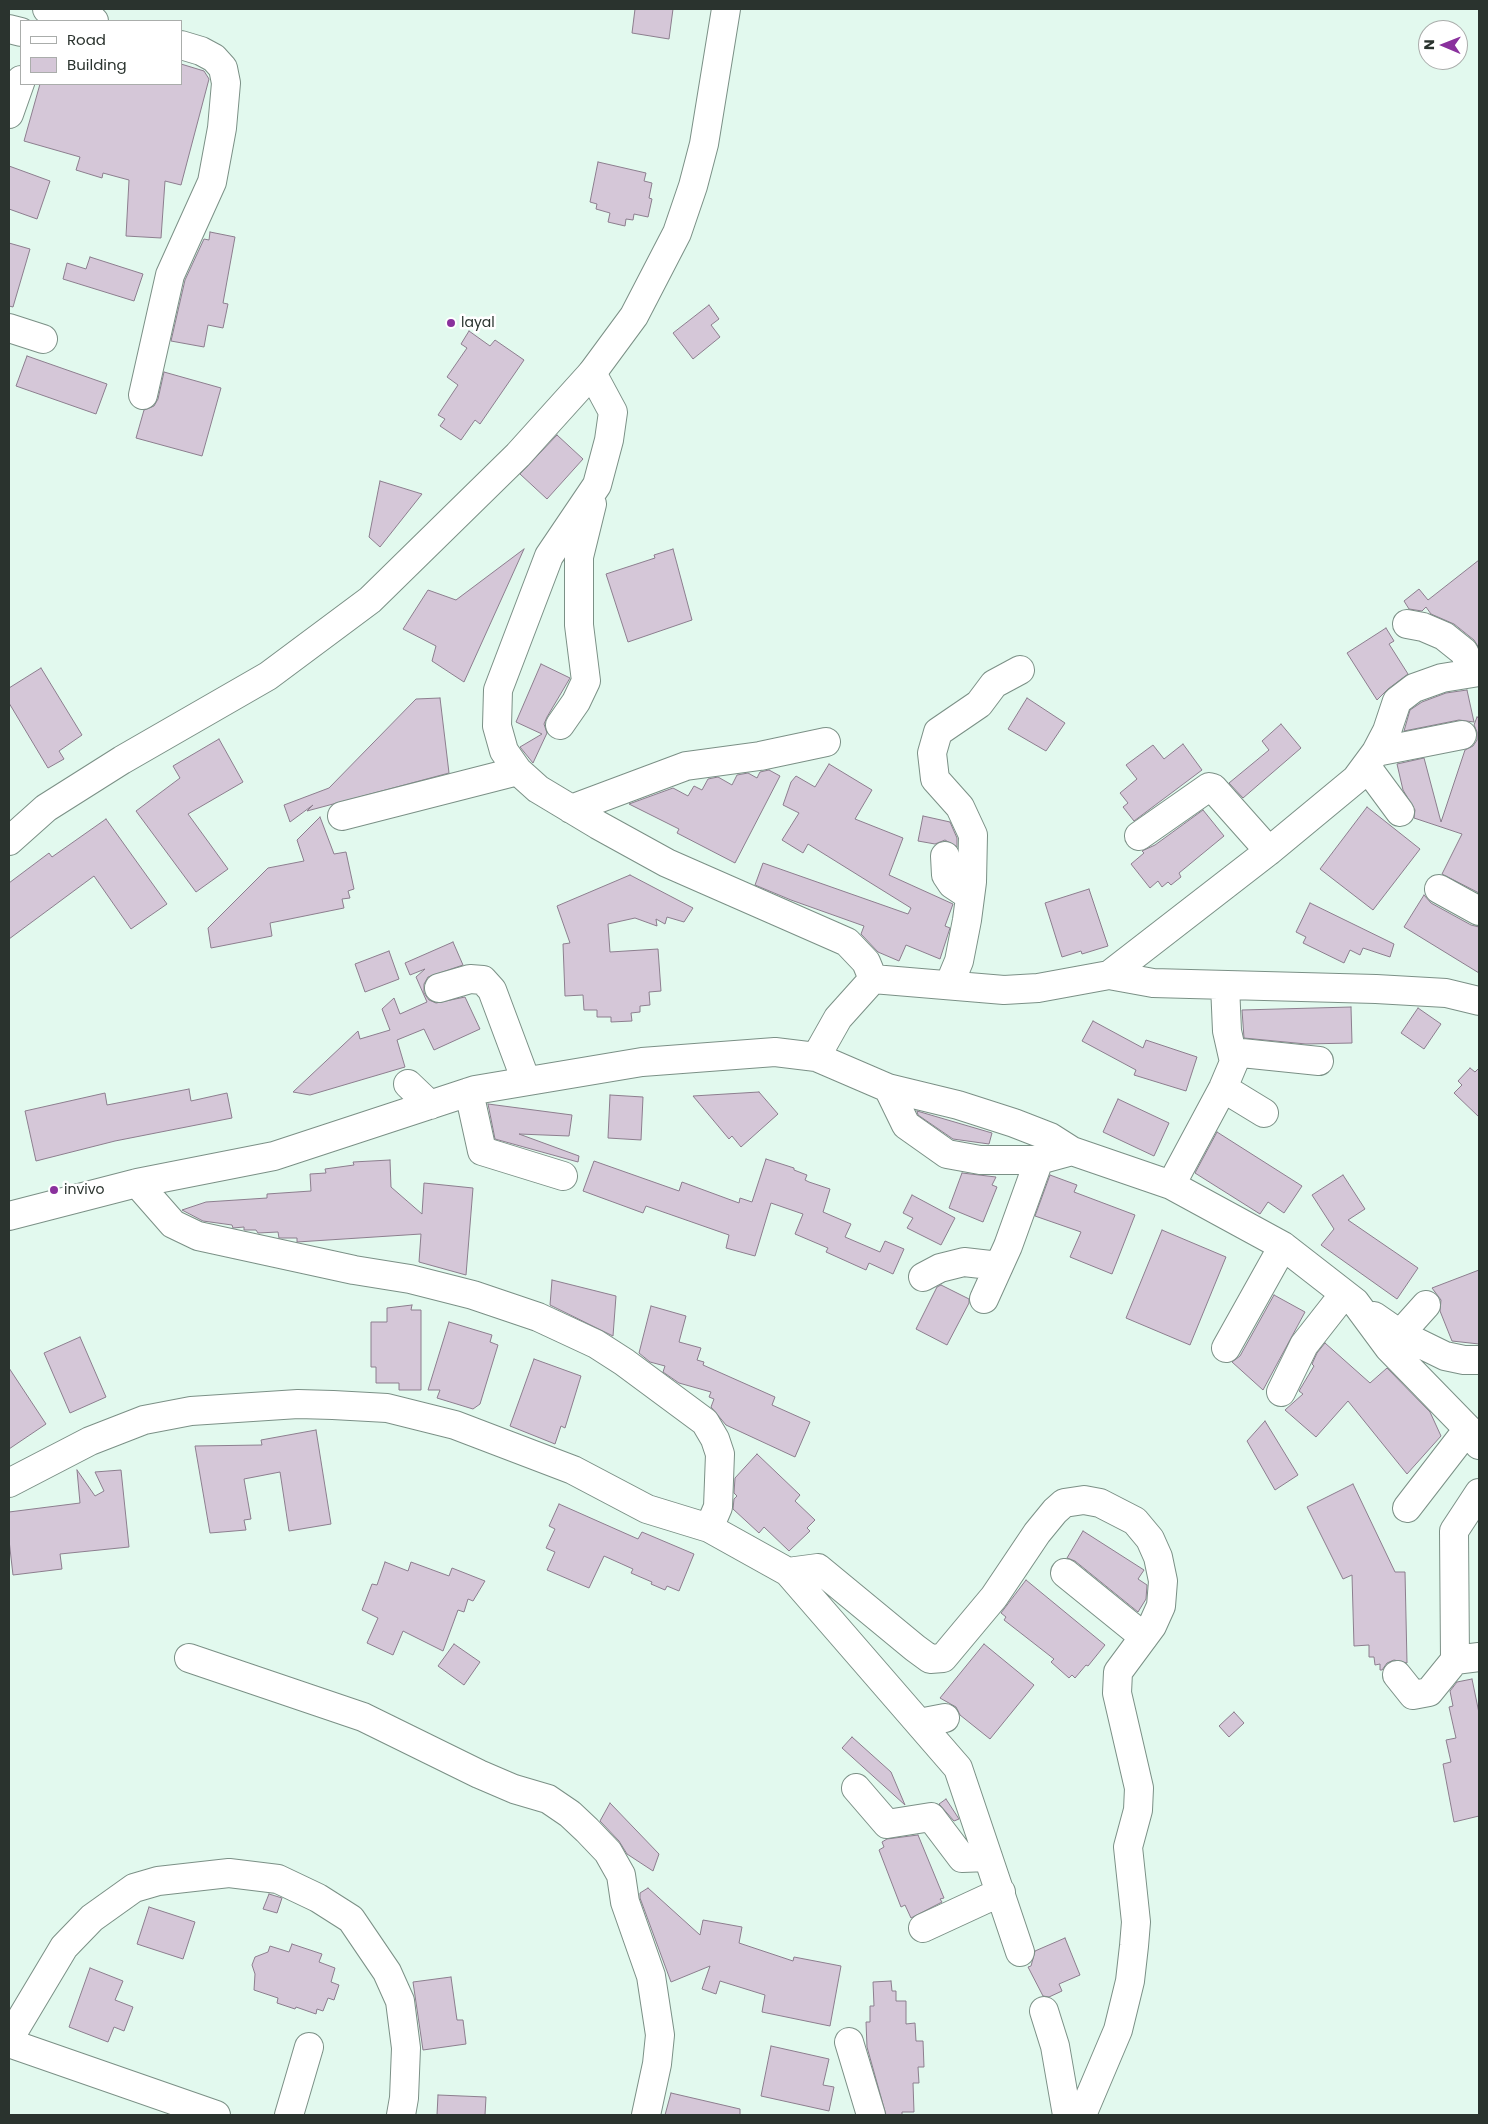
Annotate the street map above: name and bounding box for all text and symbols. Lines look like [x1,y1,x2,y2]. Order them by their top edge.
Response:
legend [20,20,182,85]
north arrow [1418,20,1468,70]
text: Road [67,29,106,50]
text: N [1419,39,1439,50]
text: Building [67,54,127,75]
place label: layal [461,315,495,331]
marker: layal [445,317,457,329]
place label: invivo [64,1182,105,1198]
marker: invivo [48,1184,60,1196]

